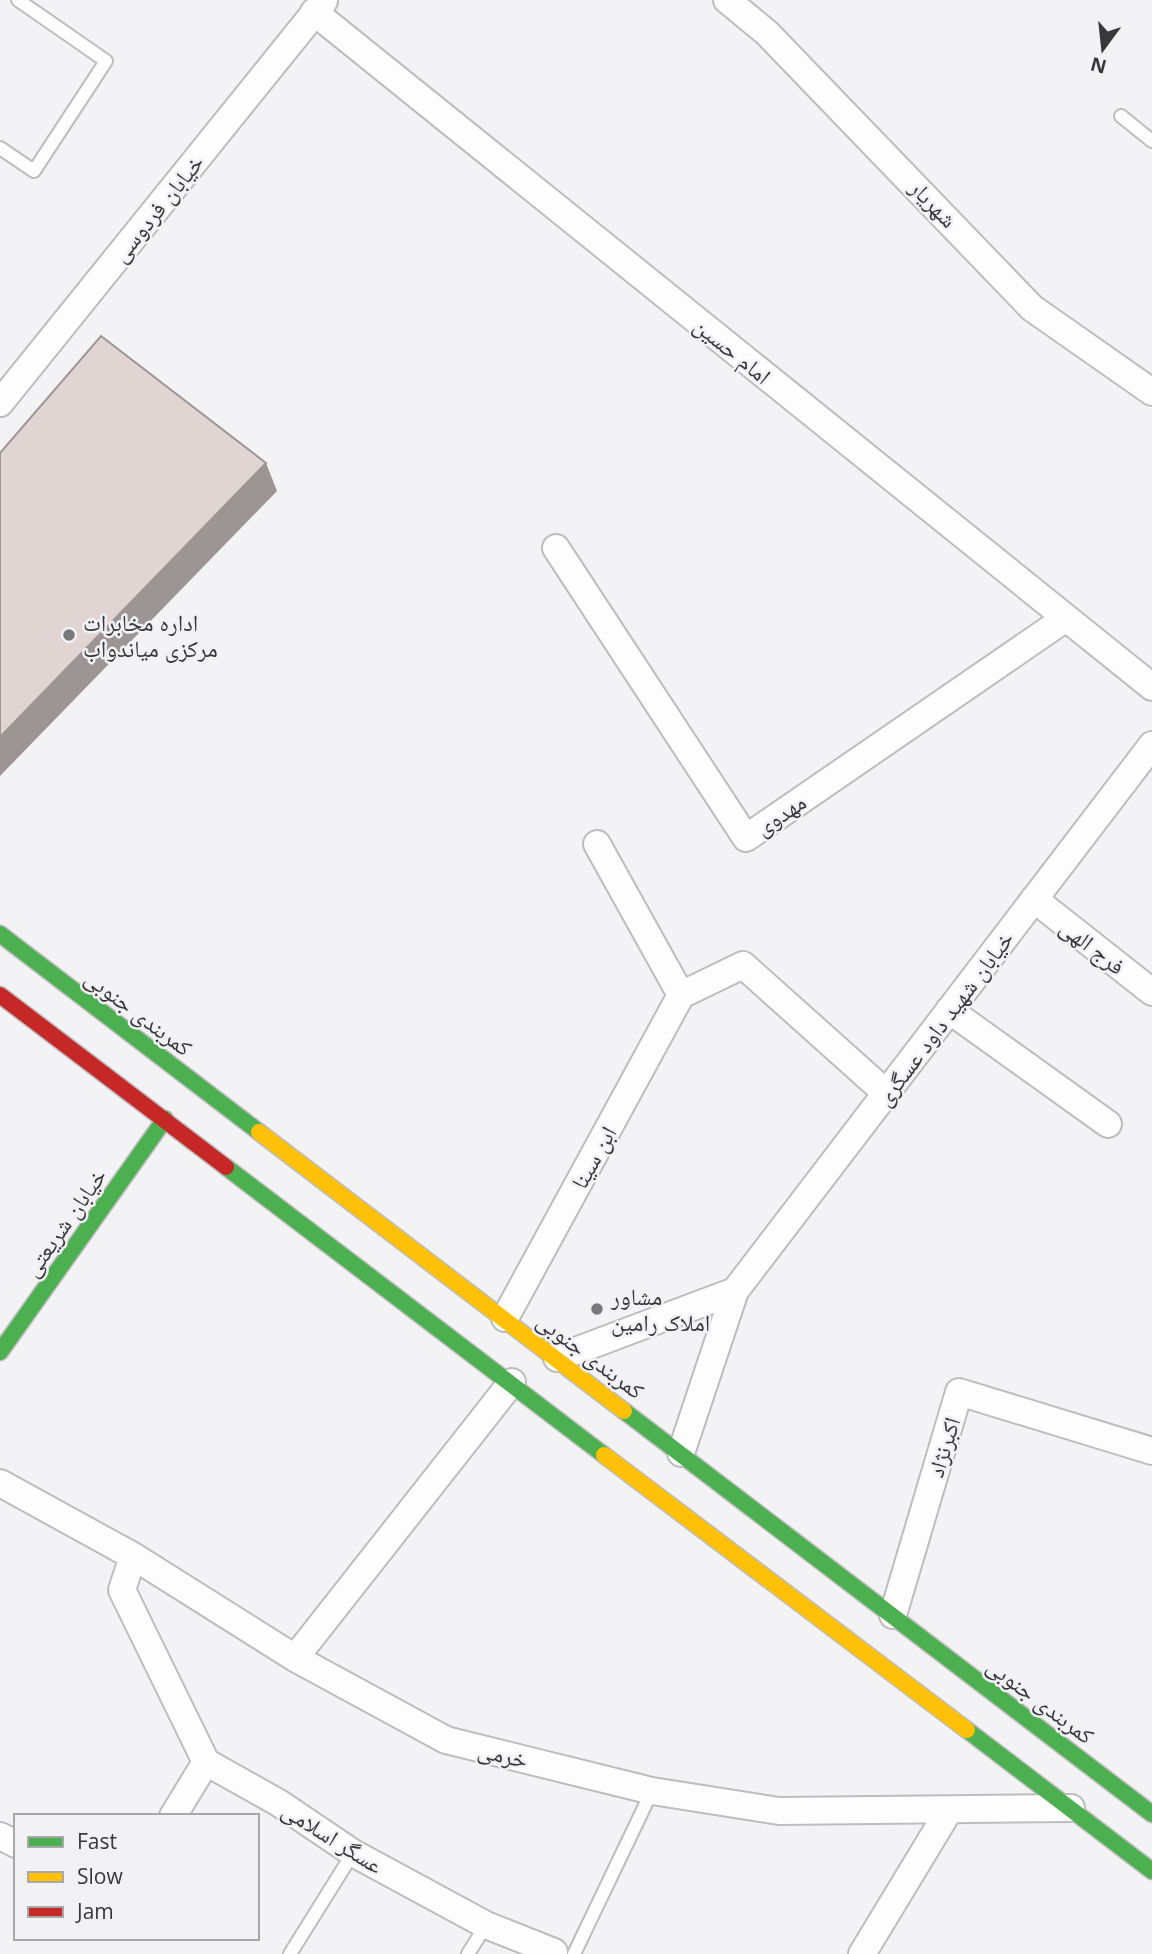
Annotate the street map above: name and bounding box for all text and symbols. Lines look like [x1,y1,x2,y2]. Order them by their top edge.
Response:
north arrow [1068,14,1138,84]
text: N [1088,51,1109,80]
street label: خیابان فردوسی [104,147,210,269]
street label: شهریار [902,171,965,234]
street label: امام حسین [687,309,778,392]
place label: اداره مخابرات مرکزی میاندواب [83,606,218,664]
marker: اداره مخابرات مرکزی میاندواب [61,627,77,643]
street label: مهدوی [748,785,812,843]
street label: فرج الهی [1054,910,1132,982]
street label: خیابان شهید داود عسگری [868,924,1020,1112]
street label: کمربندی جنوبی [79,961,200,1063]
street label: ابن سینا [563,1120,623,1194]
street label: خیابان شریعتی [15,1161,113,1283]
place label: مشاور املاک رامین [610,1280,710,1338]
marker: مشاور املاک رامین [589,1301,605,1317]
street label: کمربندی جنوبی [531,1304,652,1406]
street label: اکبرنژاد [919,1413,967,1481]
street label: کمربندی جنوبی [981,1649,1102,1751]
street label: خرمی [475,1733,531,1775]
street label: عسگر اسلامی [276,1793,390,1881]
legend [14,1814,259,1940]
text: Fast [77,1827,117,1855]
text: Slow [77,1862,123,1890]
text: Jam [75,1897,114,1925]

